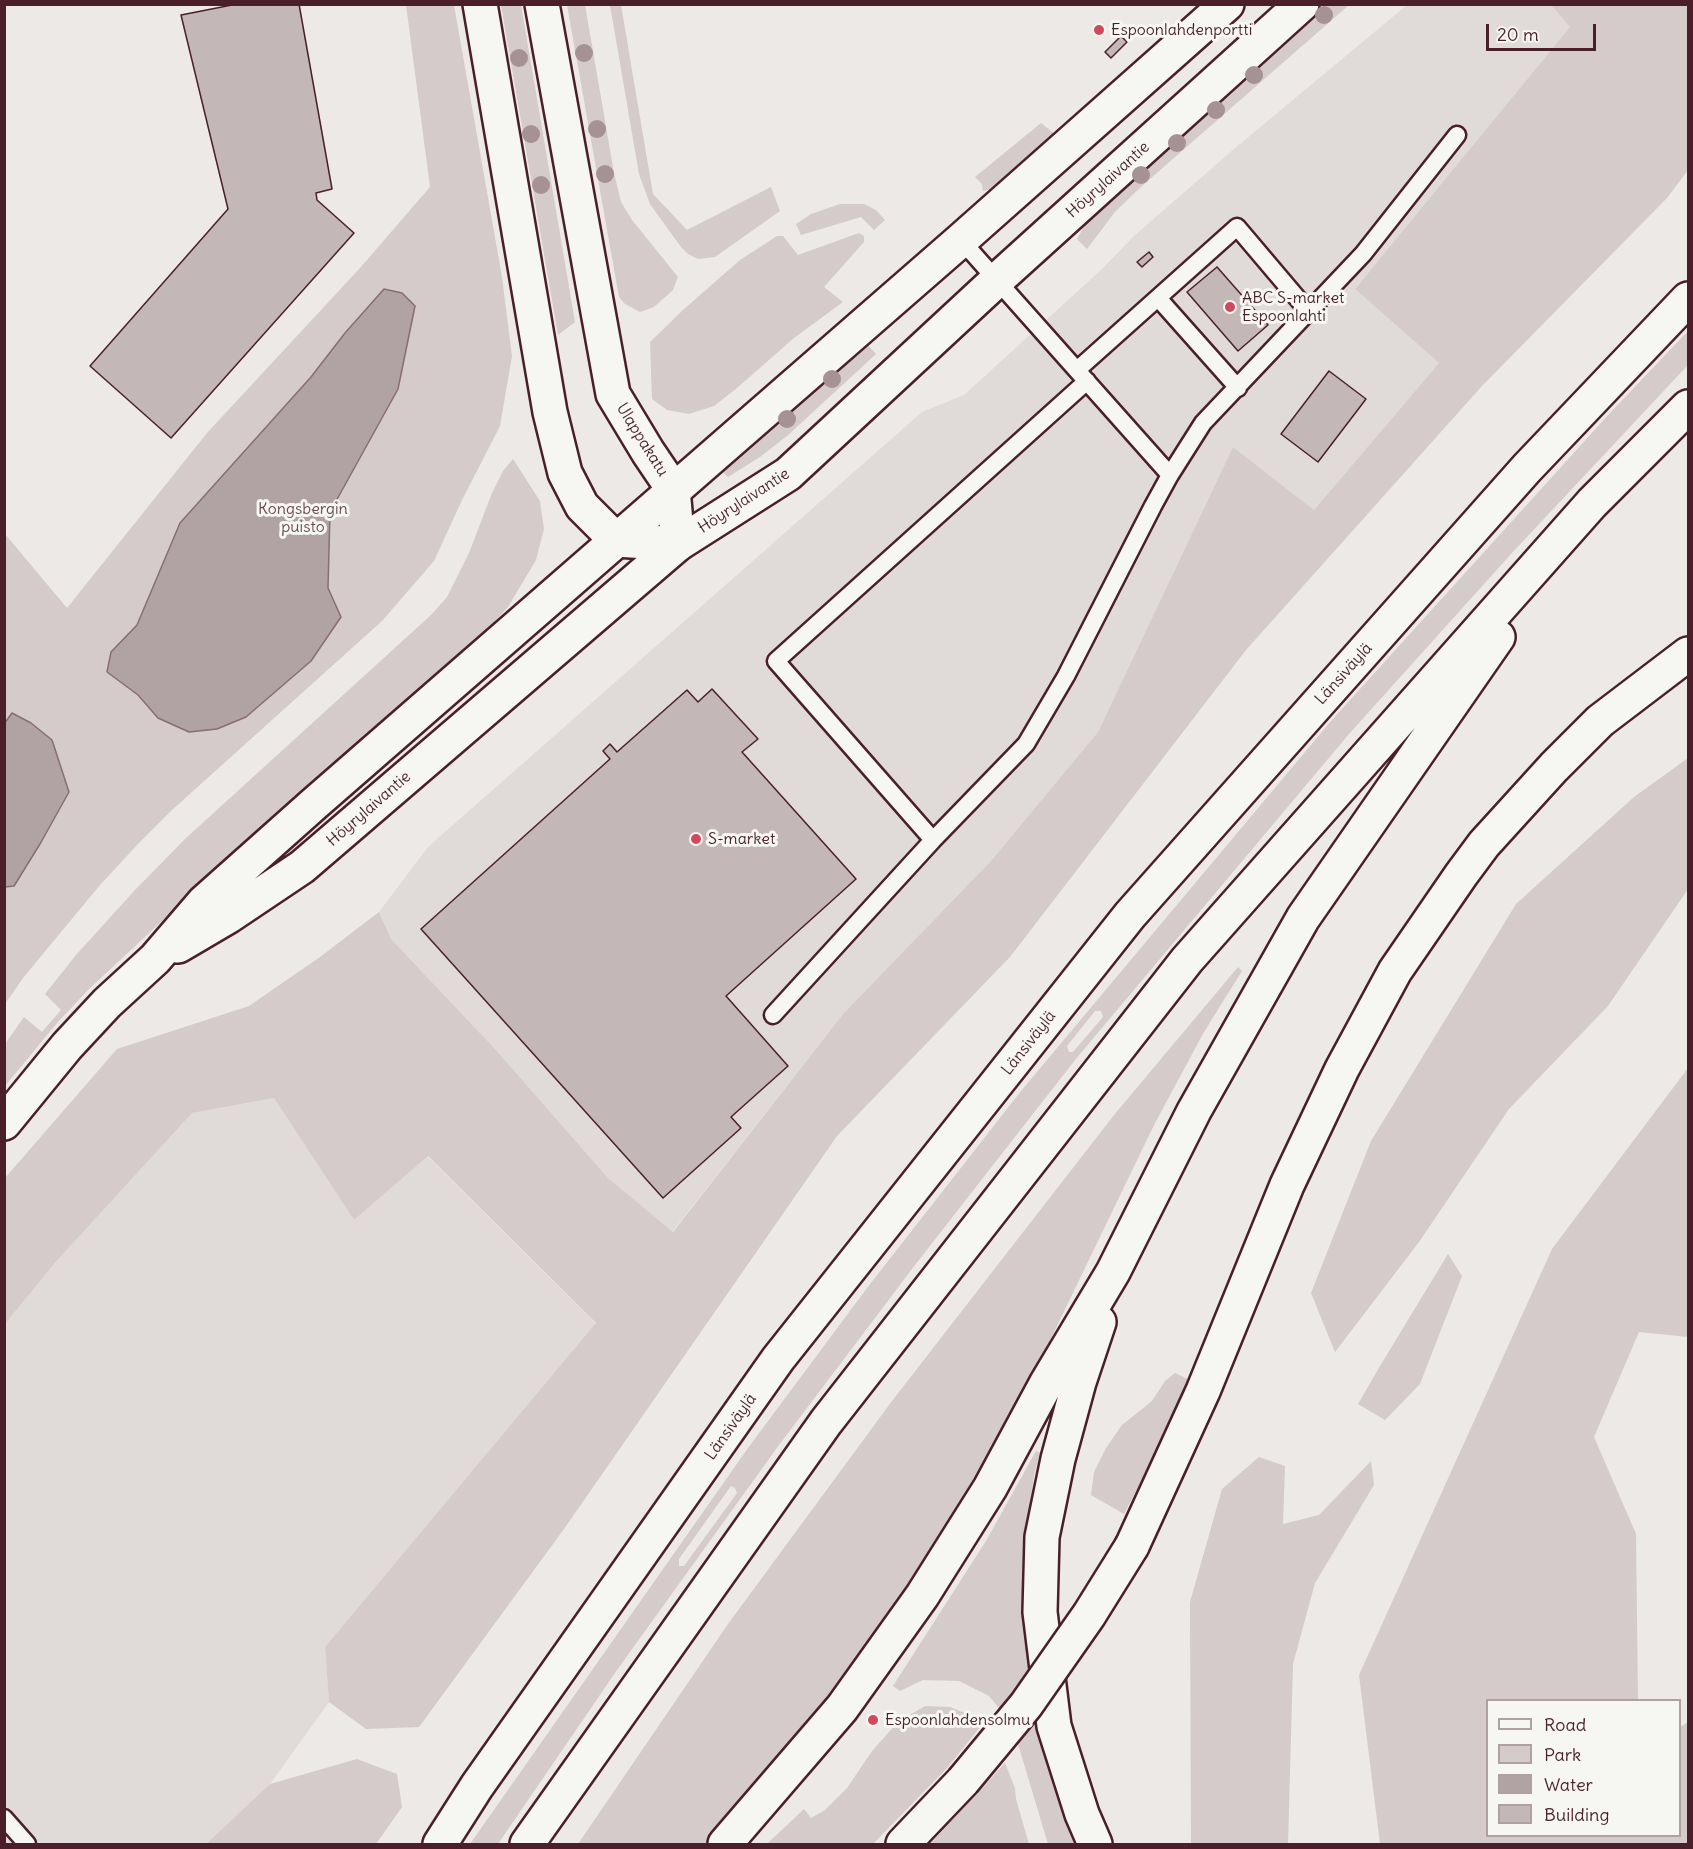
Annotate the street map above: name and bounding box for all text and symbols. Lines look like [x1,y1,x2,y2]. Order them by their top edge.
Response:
scale bar [1489,12,1598,50]
place label: Espoonlahdenportti [1111,20,1252,40]
marker: Espoonlahdenportti [1092,23,1106,37]
text: 20 m [1497,23,1539,46]
street label: Höyrylaivantie [1063,138,1153,222]
place label: ABC S-market Espoonlahti [1242,288,1344,326]
marker: ABC S-market Espoonlahti [1223,300,1237,314]
street label: Ulappakatu [612,400,672,480]
street label: Höyrylaivantie [695,464,793,538]
park label: Kongsbergin puisto [258,499,348,537]
street label: Länsiväylä [1311,639,1377,709]
street label: Höyrylaivantie [323,767,415,851]
place label: S-market [708,829,775,849]
marker: S-market [689,832,703,846]
street label: Länsiväylä [998,1007,1060,1079]
street label: Länsiväylä [701,1390,761,1464]
legend [1486,1699,1681,1837]
place label: Espoonlahdensolmu [885,1710,1030,1730]
marker: Espoonlahdensolmu [866,1713,880,1727]
text: Road [1544,1713,1586,1736]
text: Park [1544,1743,1581,1766]
text: Water [1544,1773,1593,1796]
text: Building [1544,1803,1609,1826]

